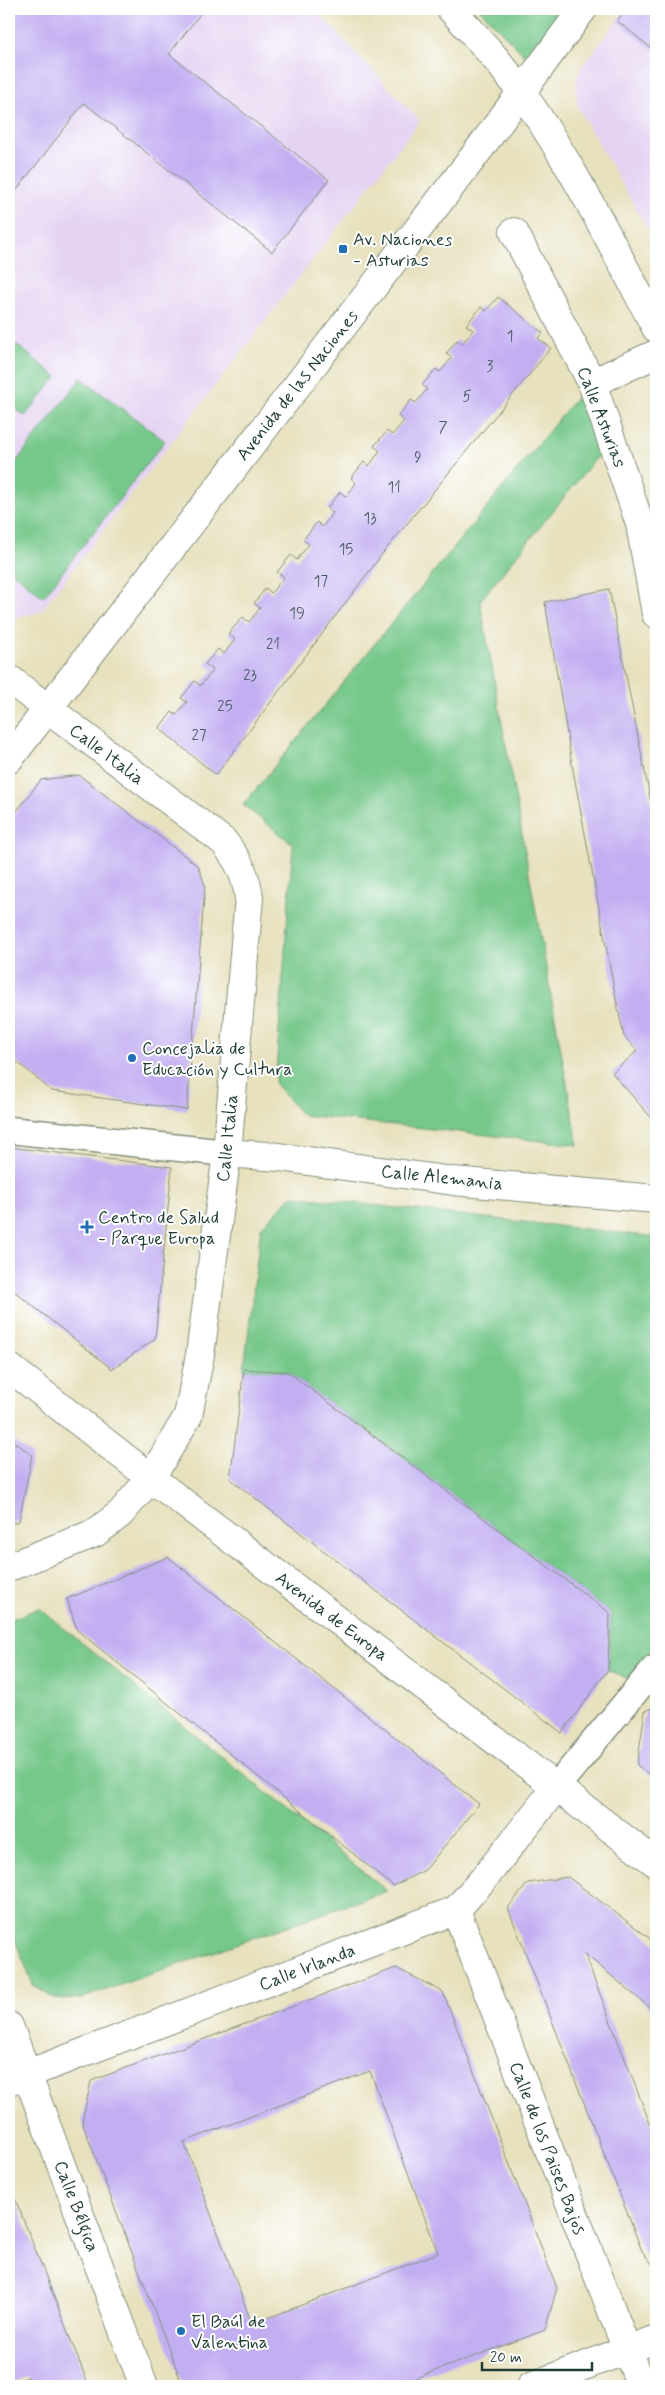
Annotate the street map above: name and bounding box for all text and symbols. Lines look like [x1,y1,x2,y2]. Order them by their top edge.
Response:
place label: Av. Naciones - Asturias [353,228,453,273]
marker: Av. Naciones - Asturias [337,243,349,255]
street label: Avenida de las Naciones [231,305,364,466]
house number: 1 [507,327,513,347]
house number: 3 [487,357,494,377]
street label: Calle Asturias [571,363,631,471]
house number: 5 [462,387,472,407]
house number: 7 [438,418,448,438]
house number: 9 [414,448,422,468]
house number: 11 [387,478,401,498]
house number: 13 [363,509,377,529]
house number: 15 [339,540,353,560]
house number: 17 [314,572,329,592]
house number: 19 [289,604,305,624]
house number: 21 [266,635,280,655]
house number: 23 [243,666,257,686]
house number: 25 [217,697,233,717]
street label: Calle Italia [64,719,149,791]
house number: 27 [192,726,207,746]
place label: Concejalia de Educación y Cultura [142,1037,293,1082]
marker: Concejalia de Educación y Cultura [126,1052,138,1064]
street label: Calle Italia [211,1093,245,1183]
street label: Calle Alemania [380,1160,504,1196]
place label: Centro de Salud - Parque Europa [98,1206,219,1251]
marker: Centro de Salud - Parque Europa [80,1220,94,1234]
street label: Avenida de Europa [270,1566,393,1667]
street label: Calle Irlanda [256,1939,359,1997]
street label: Calle de los Paises Bajos [503,2059,591,2238]
street label: Calle Bélgica [46,2157,104,2256]
place label: El Baúl de Valentina [191,2310,268,2355]
marker: El Baúl de Valentina [175,2325,187,2337]
scale bar [482,2340,592,2372]
text: 20 m [490,2348,522,2368]

